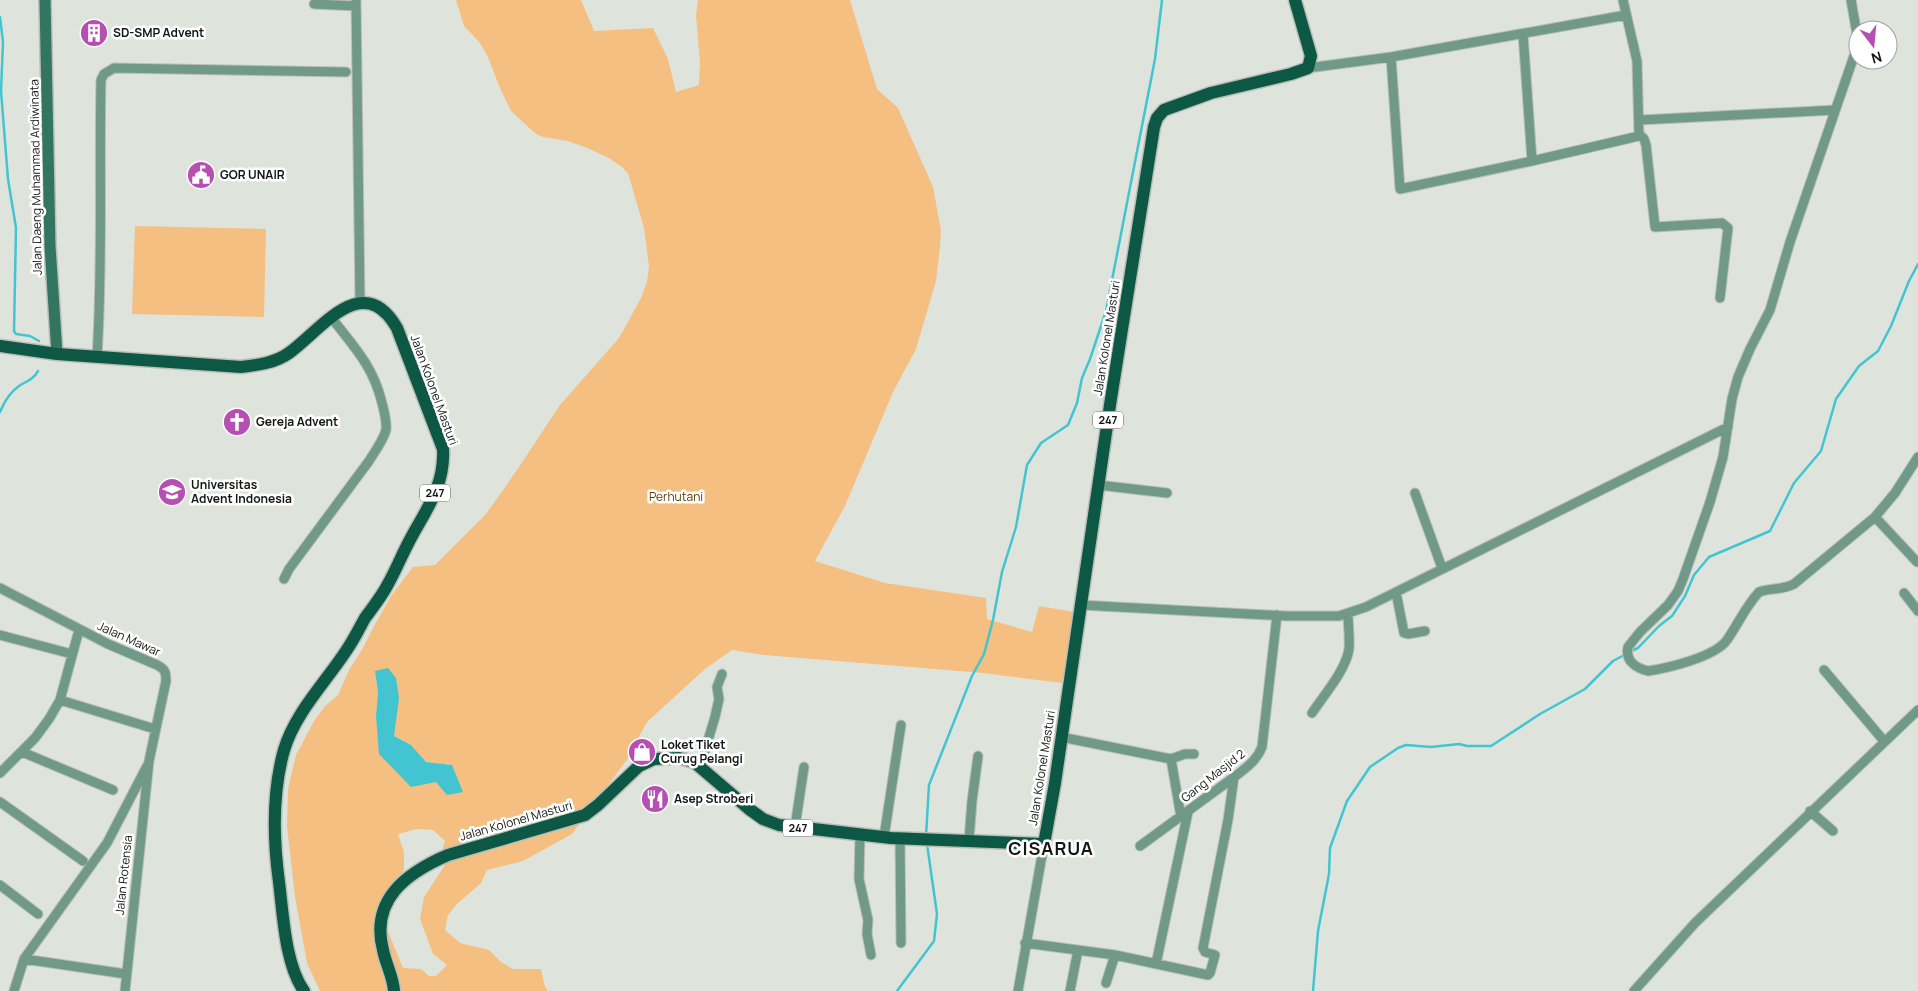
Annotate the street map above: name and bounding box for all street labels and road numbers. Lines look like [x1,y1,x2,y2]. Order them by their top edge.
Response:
street label: Jalan Daeng Muhammad Ardiwinata [25,79,46,275]
street label: Jalan Kolonel Masturi [1089,279,1124,397]
street label: Jalan Kolonel Masturi [407,332,462,447]
road number: 247 [1093,412,1123,428]
road number: 247 [420,484,450,502]
street label: Jalan Mawar [95,617,164,660]
street label: Jalan Kolonel Masturi [1024,709,1059,827]
street label: Gang Masjid 2 [1177,745,1248,806]
street label: Jalan Kolonel Masturi [458,796,574,845]
road number: 247 [783,820,813,836]
street label: Jalan Rotensia [111,834,136,916]

